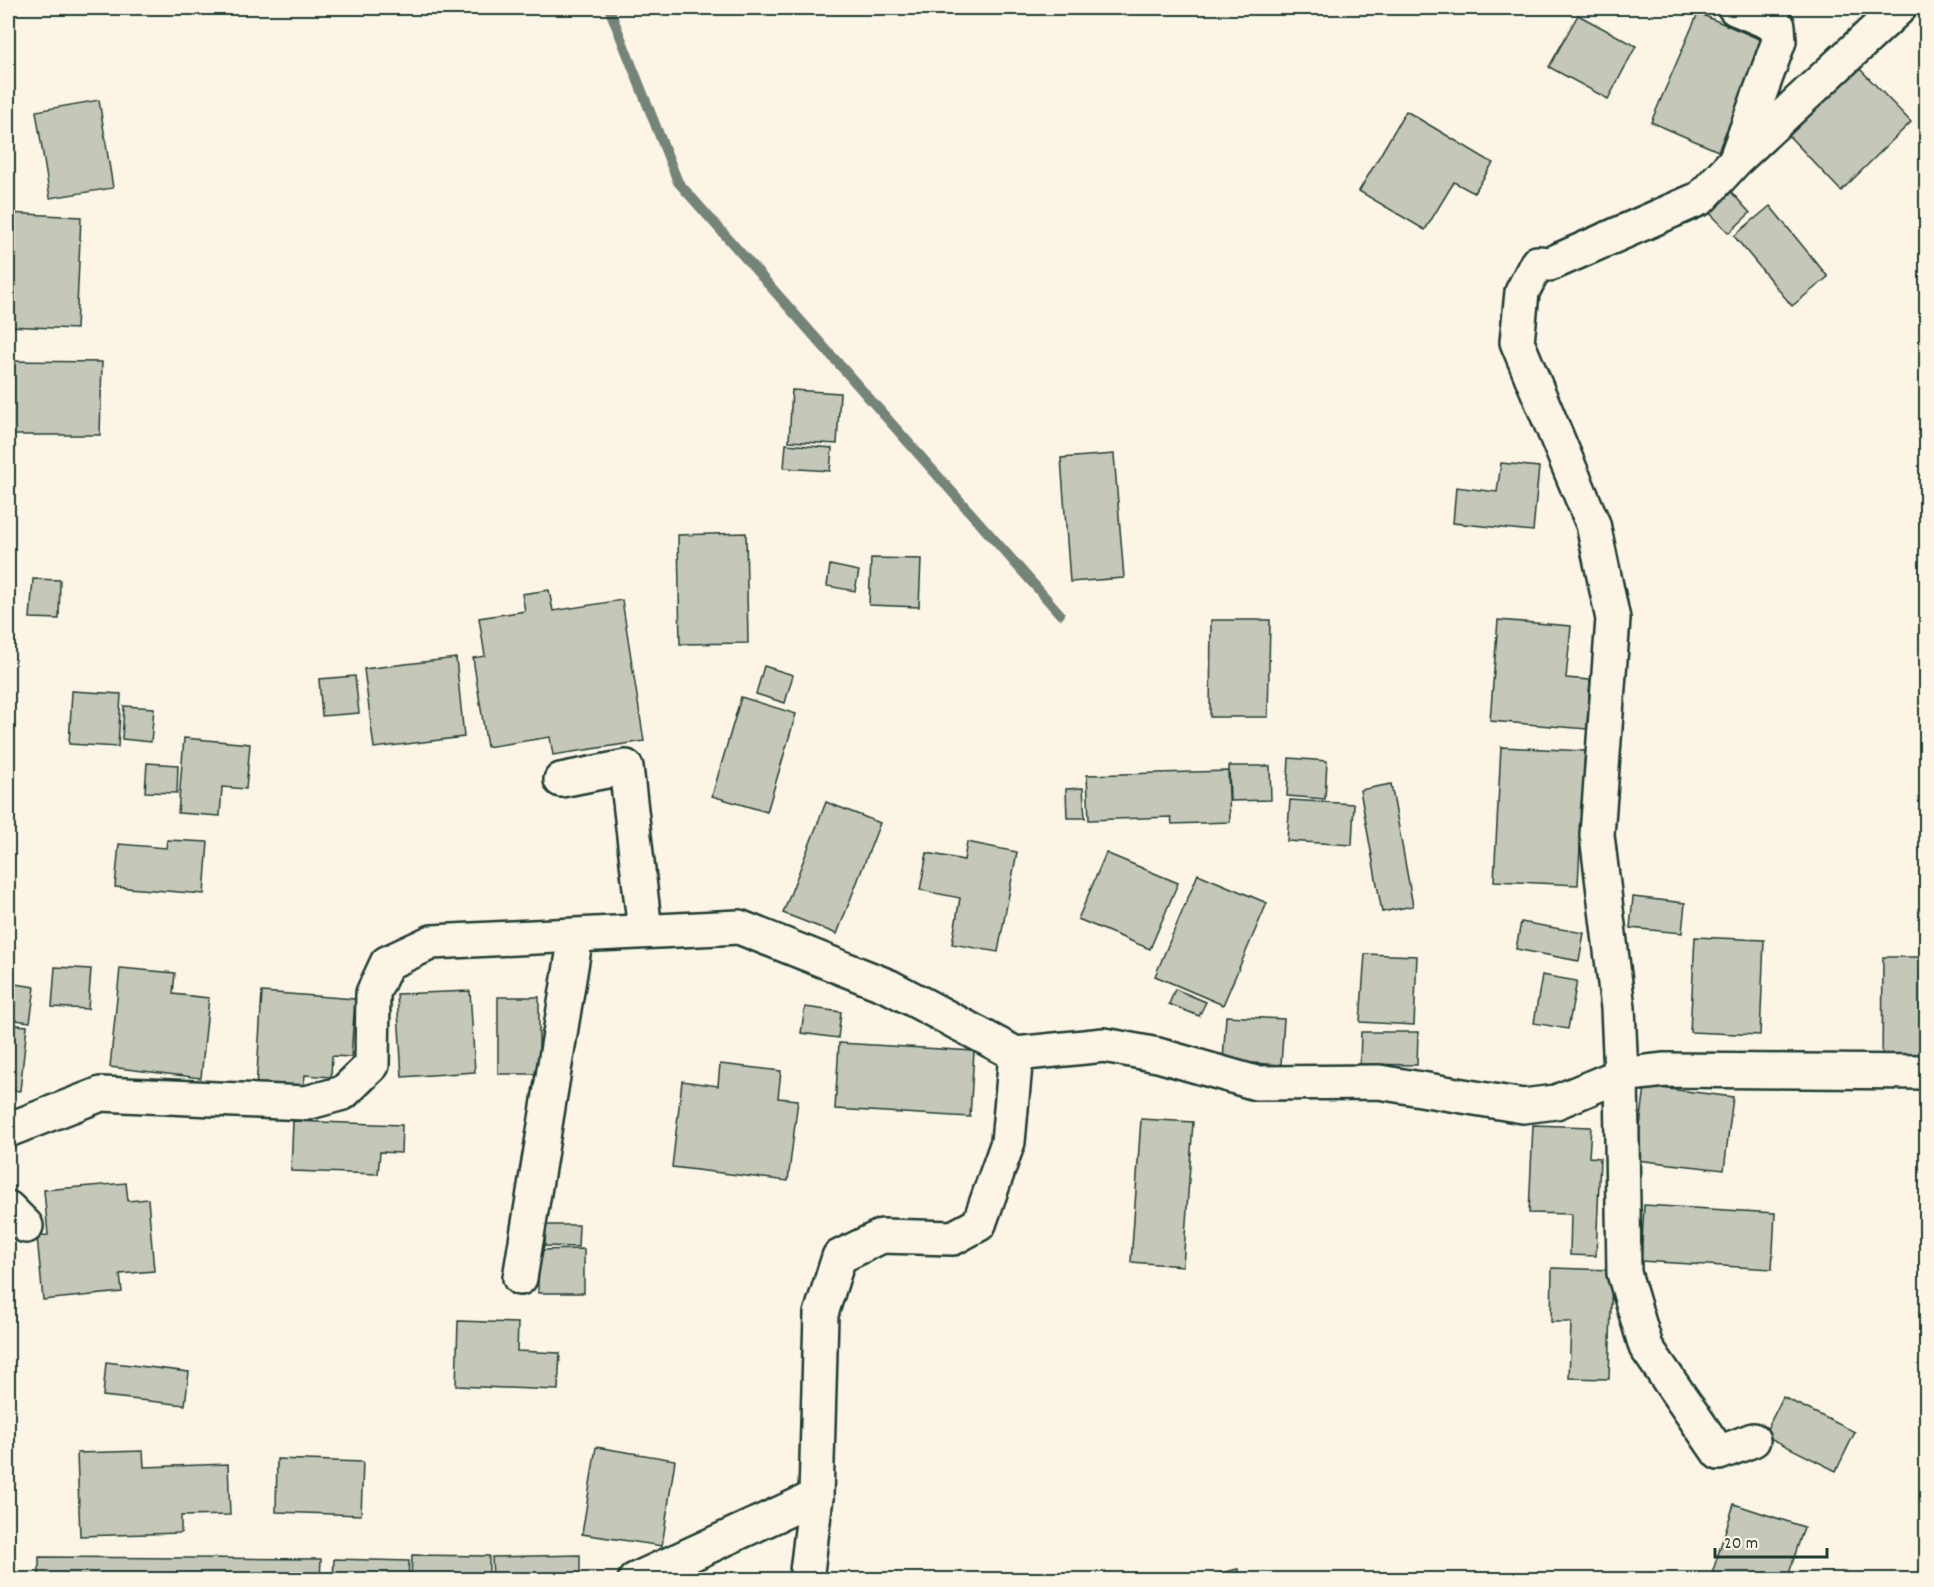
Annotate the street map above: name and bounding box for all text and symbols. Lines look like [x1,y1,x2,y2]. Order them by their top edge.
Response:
scale bar [1715,1521,1828,1559]
text: 20 m [1724,1532,1758,1557]

